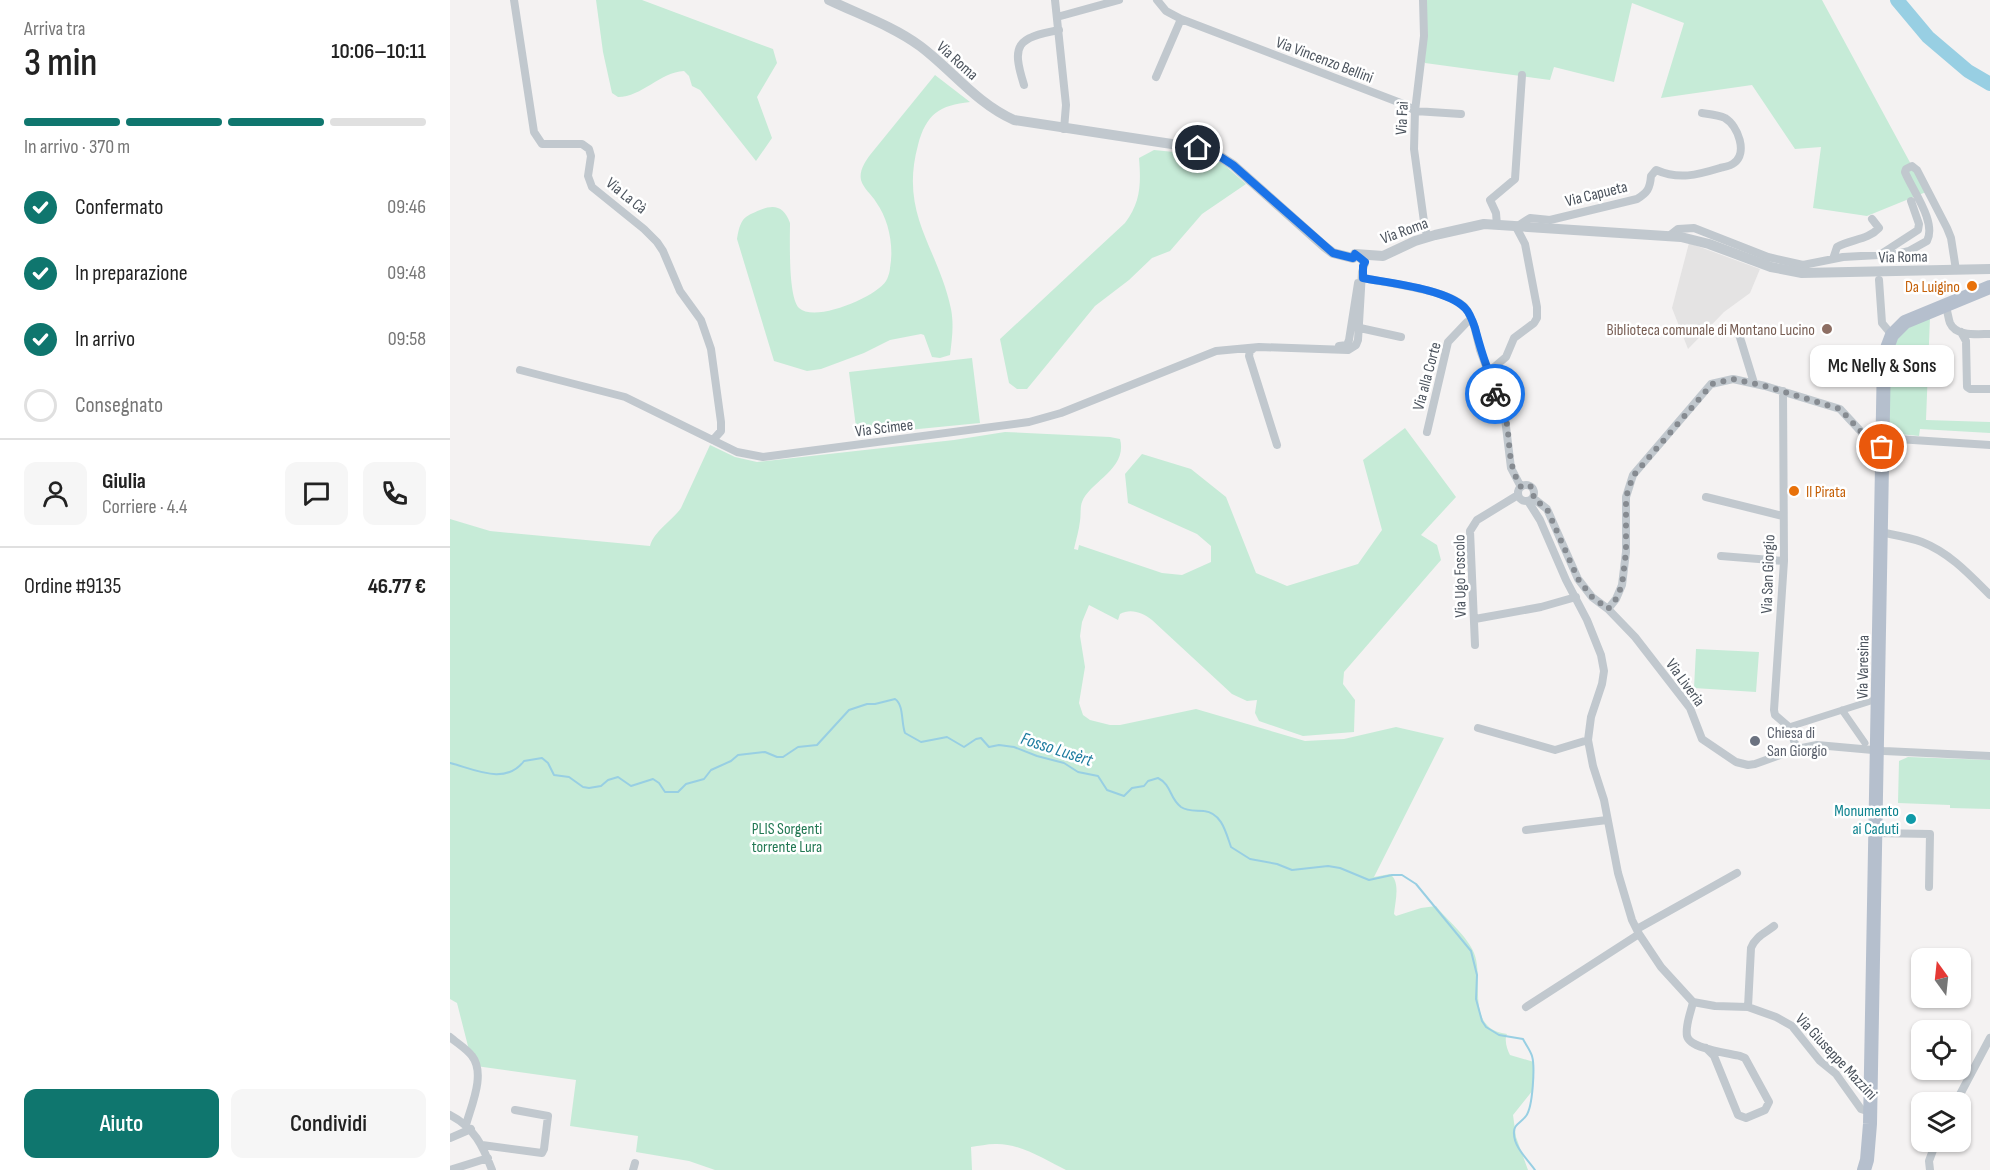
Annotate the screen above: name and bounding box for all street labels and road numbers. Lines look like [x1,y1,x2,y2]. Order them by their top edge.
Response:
street label: Via Vincenzo Bellini [1273,33,1376,88]
street label: Via Roma [932,38,982,85]
street label: Via Faì [1392,101,1413,135]
street label: Via La Cà [602,174,650,218]
street label: Via Capueta [1563,178,1629,211]
street label: Via Roma [1378,214,1431,249]
street label: Via Roma [1878,248,1928,267]
street label: Via alla Corte [1409,340,1446,413]
street label: Via Scimee [854,416,914,441]
street label: Via Ugo Foscolo [1450,534,1471,618]
street label: Via San Giorgio [1758,534,1779,614]
street label: Via Varesina [1853,635,1874,699]
street label: Via Liveria [1661,655,1708,710]
street label: Via Giuseppe Mazzini [1791,1010,1881,1104]

